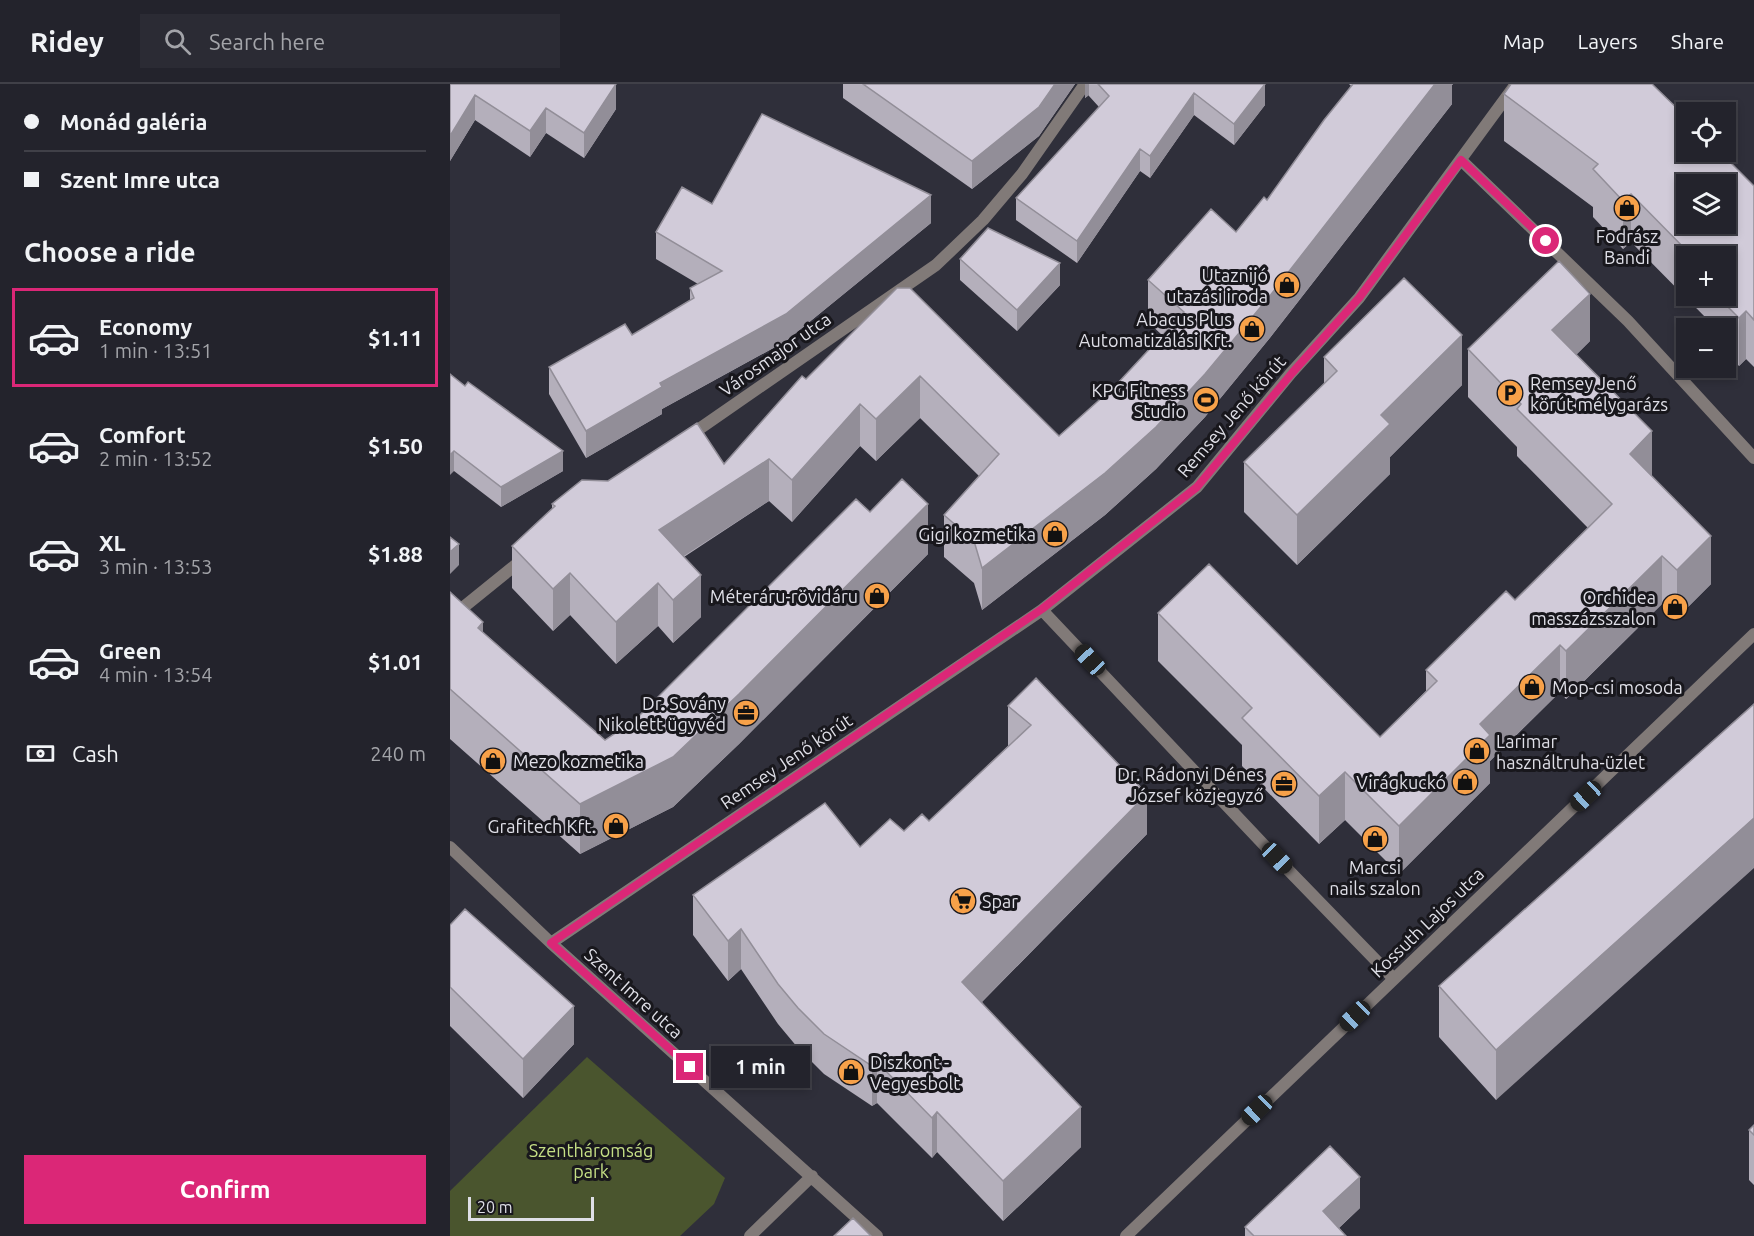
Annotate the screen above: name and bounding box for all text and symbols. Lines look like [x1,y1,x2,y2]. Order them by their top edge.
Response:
search box [140,14,560,68]
icon: search [161,25,194,58]
text: Ridey [30,26,104,57]
text: Search here [209,29,325,54]
text: Map [1503,29,1544,53]
text: Layers [1577,29,1638,53]
text: Share [1671,29,1724,53]
map controls [1676,102,1736,378]
button: locate [1676,102,1736,162]
text: Monád galéria [60,109,207,134]
text: Szent Imre utca [60,167,220,192]
button: layers [1676,174,1736,234]
shop icon: Fodrász Bandi [1612,193,1642,223]
place label: Fodrász Bandi [1596,226,1658,267]
route start [1532,227,1559,254]
text: Choose a ride [24,237,196,267]
button: + [1676,246,1736,306]
place label: Utaznijó utazási iroda [1166,265,1268,306]
shop icon: Utaznijó utazási iroda [1272,270,1302,300]
street label: Városmajor utca [716,308,834,400]
place label: Abacus Plus Automatizálási Kft. [1079,309,1232,350]
icon: car [27,311,81,365]
text: Economy [99,314,192,339]
shop icon: Abacus Plus Automatizálási Kft. [1237,314,1267,344]
button: − [1676,318,1736,378]
text: $1.11 [368,325,423,350]
text: 1 min · 13:51 [99,339,213,362]
street label: Remsey Jenő körút [1173,351,1289,481]
place label: Remsey Jenő körút mélygarázs [1530,373,1668,414]
parking icon: Remsey Jenő körút mélygarázs [1495,378,1525,408]
place label: KPG Fitness Studio [1091,380,1186,421]
sports icon: KPG Fitness Studio [1191,385,1221,415]
icon: car [27,419,81,473]
text: Comfort [99,422,186,447]
text: $1.50 [368,433,423,458]
text: 2 min · 13:52 [99,447,213,470]
shop icon: Gigi kozmetika [1040,519,1070,549]
place label: Gigi kozmetika [918,524,1036,544]
icon: car [27,527,81,581]
text: XL [99,530,126,555]
text: $1.88 [368,541,423,566]
text: 3 min · 13:53 [99,555,213,578]
shop icon: Méteráru-rövidáru [862,581,892,611]
place label: Méteráru-rövidáru [710,586,858,606]
place label: Orchidea masszázsszalon [1531,587,1656,628]
shop icon: Orchidea masszázsszalon [1660,592,1690,622]
icon: car [27,635,81,689]
text: Green [99,638,161,663]
car [1071,641,1109,679]
text: $1.01 [368,649,423,674]
text: 4 min · 13:54 [99,663,213,686]
shop icon: Mop-csi mosoda [1517,672,1547,702]
place label: Mop-csi mosoda [1552,677,1683,697]
place label: Dr. Sovány Nikolett ügyvéd [598,693,726,734]
office icon: Dr. Sovány Nikolett ügyvéd [731,698,761,728]
street label: Remsey Jenő körút [716,710,856,812]
place label: Larimar használtruha-üzlet [1496,731,1645,772]
shop icon: Larimar használtruha-üzlet [1462,736,1492,766]
icon: cash [24,737,57,770]
text: Cash [72,741,119,766]
text: 240 m [370,742,426,765]
shop icon: Mezo kozmetika [478,746,508,776]
place label: Mezo kozmetika [513,751,644,771]
place label: Dr. Rádonyi Dénes József közjegyző [1117,764,1264,805]
shop icon: Virágkuckó [1450,767,1480,797]
office icon: Dr. Rádonyi Dénes József közjegyző [1269,769,1299,799]
place label: Virágkuckó [1356,772,1446,792]
car [1567,777,1605,815]
shop icon: Grafitech Kft. [601,811,631,841]
place label: Grafitech Kft. [487,816,596,836]
shop icon: Marcsi nails szalon [1360,824,1390,854]
car [1258,839,1296,877]
place label: Marcsi nails szalon [1329,857,1421,898]
street label: Kossuth Lajos utca [1367,863,1487,981]
supermarket icon: Spar [948,886,978,916]
place label: Spar [982,891,1018,911]
street label: Szent Imre utca [581,944,687,1042]
car [1336,997,1374,1035]
callout: 1 min [711,1046,810,1088]
place label: Diszkont - Vegyesbolt [870,1052,960,1093]
route end [676,1053,703,1080]
text: 1 min [735,1055,786,1078]
shop icon: Diszkont - Vegyesbolt [836,1057,866,1087]
car [1238,1091,1276,1129]
park label: Szentháromság park [529,1140,653,1181]
button: Confirm [24,1155,426,1224]
scale bar [468,1194,594,1222]
text: 20 m [477,1198,513,1216]

